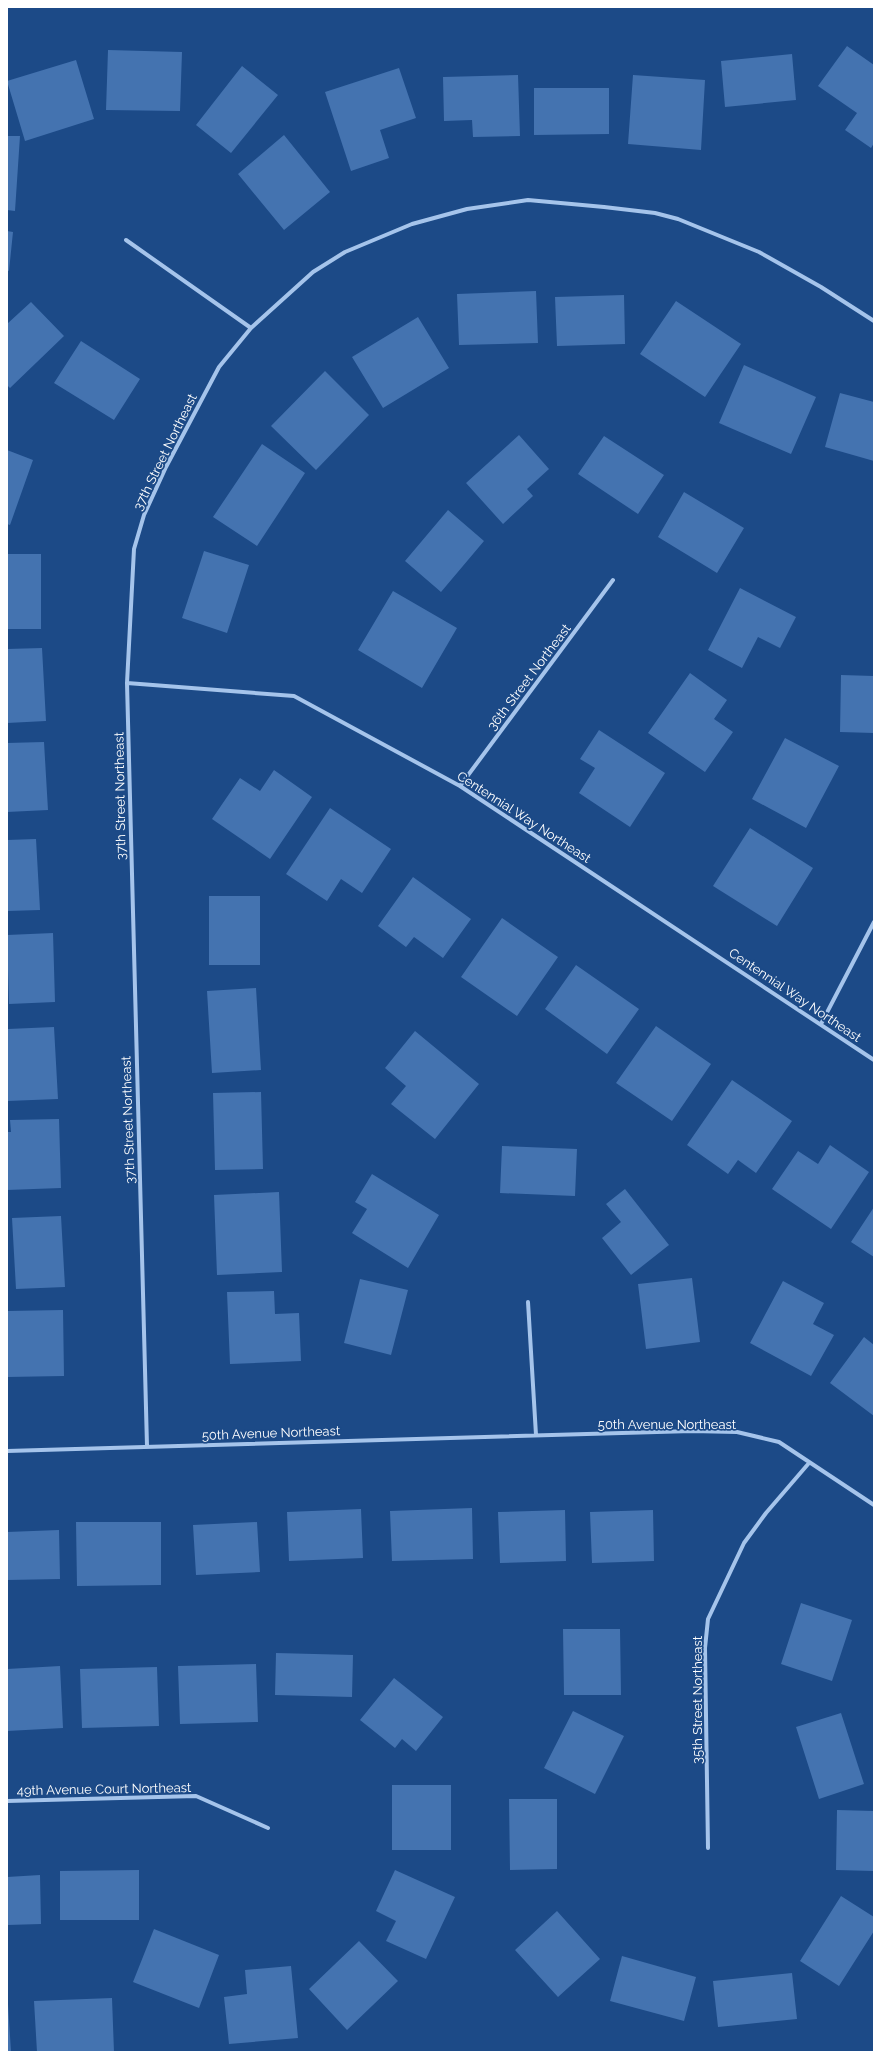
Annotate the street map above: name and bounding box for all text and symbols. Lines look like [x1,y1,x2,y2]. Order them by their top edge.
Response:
street label: 37th Street Northeast [130,391,200,513]
street label: 36th Street Northeast [484,621,574,733]
street label: 37th Street Northeast [111,731,129,860]
street label: Centennial Way Northeast [454,768,594,866]
street label: Centennial Way Northeast [726,945,865,1045]
street label: 37th Street Northeast [118,1055,138,1184]
street label: 50th Avenue Northeast [598,1417,737,1432]
street label: 50th Avenue Northeast [202,1423,341,1443]
street label: 35th Street Northeast [690,1635,705,1764]
street label: 49th Avenue Court Northeast [17,1780,192,1798]

